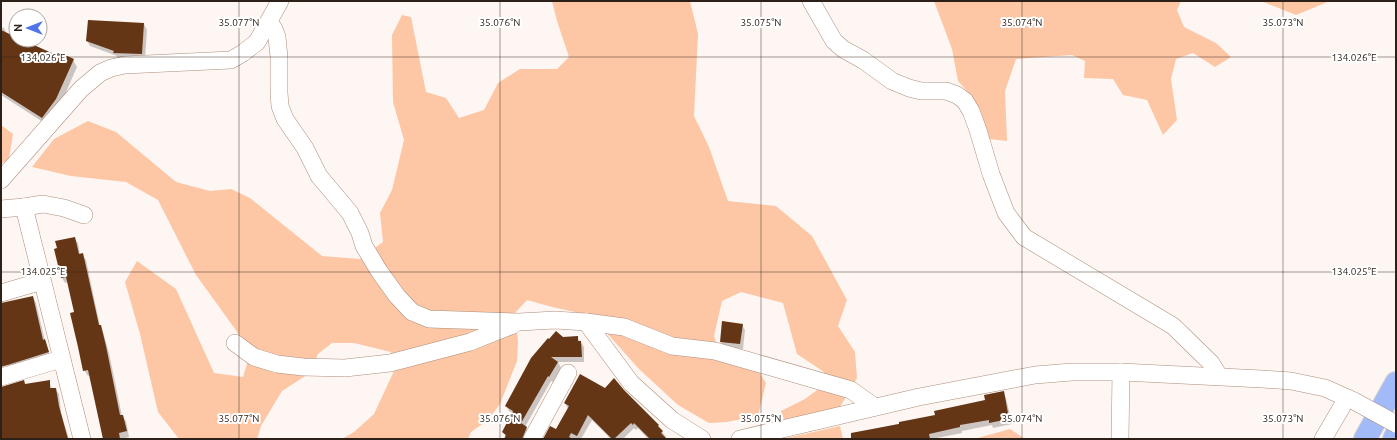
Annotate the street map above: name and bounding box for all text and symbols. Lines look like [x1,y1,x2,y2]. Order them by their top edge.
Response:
north arrow [8,8,48,48]
text: 35.077°N [218,17,260,28]
text: 35.076°N [479,17,521,28]
text: 35.075°N [740,17,782,28]
text: 35.074°N [1001,17,1043,28]
text: 35.073°N [1262,17,1304,28]
text: N [12,24,24,32]
text: 134.026°E [20,52,66,63]
text: 134.026°E [1331,52,1377,63]
text: 134.025°E [20,266,66,277]
text: 134.025°E [1331,266,1377,277]
text: 35.077°N [218,413,260,424]
text: 35.076°N [479,413,521,424]
text: 35.075°N [740,413,782,424]
text: 35.074°N [1001,413,1043,424]
text: 35.073°N [1262,413,1304,424]

